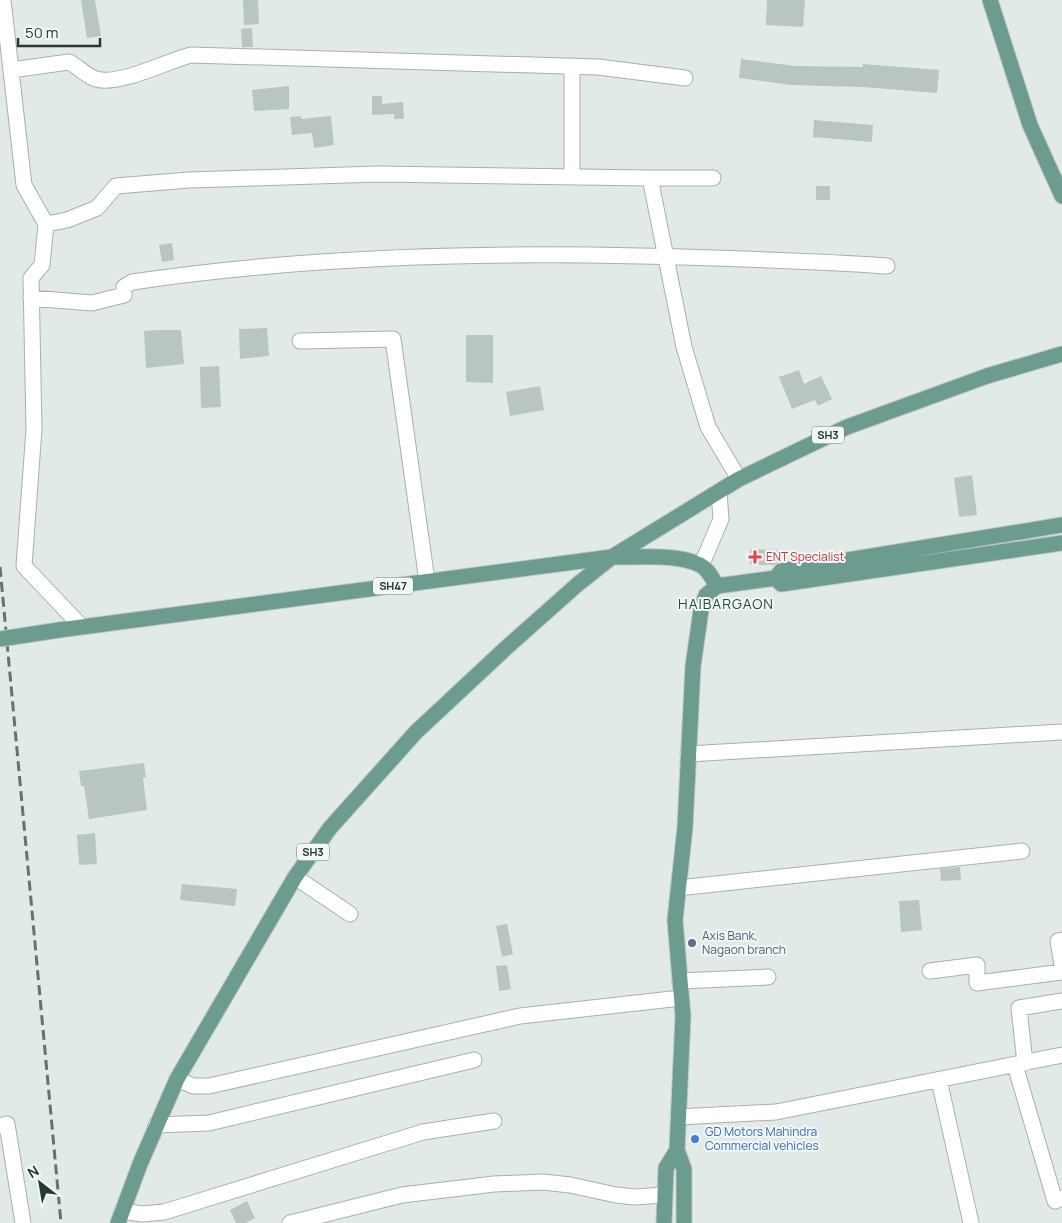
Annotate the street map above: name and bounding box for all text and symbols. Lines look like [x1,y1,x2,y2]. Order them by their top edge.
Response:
scale bar [18,15,100,47]
text: 50 m [25,22,59,43]
road number: SH3 [812,426,844,444]
place label: ENT Specialist [766,548,845,565]
marker: ENT Specialist [748,550,762,564]
road number: SH47 [373,578,413,594]
district label: HAIBARGAON [678,594,774,613]
road number: SH3 [297,844,329,860]
place label: Axis Bank, Nagaon branch [702,927,786,958]
marker: Axis Bank, Nagaon branch [686,937,698,949]
place label: GD Motors Mahindra Commercial vehicles [705,1123,819,1154]
marker: GD Motors Mahindra Commercial vehicles [689,1133,701,1145]
north arrow [15,1158,65,1208]
text: N [24,1161,42,1182]

